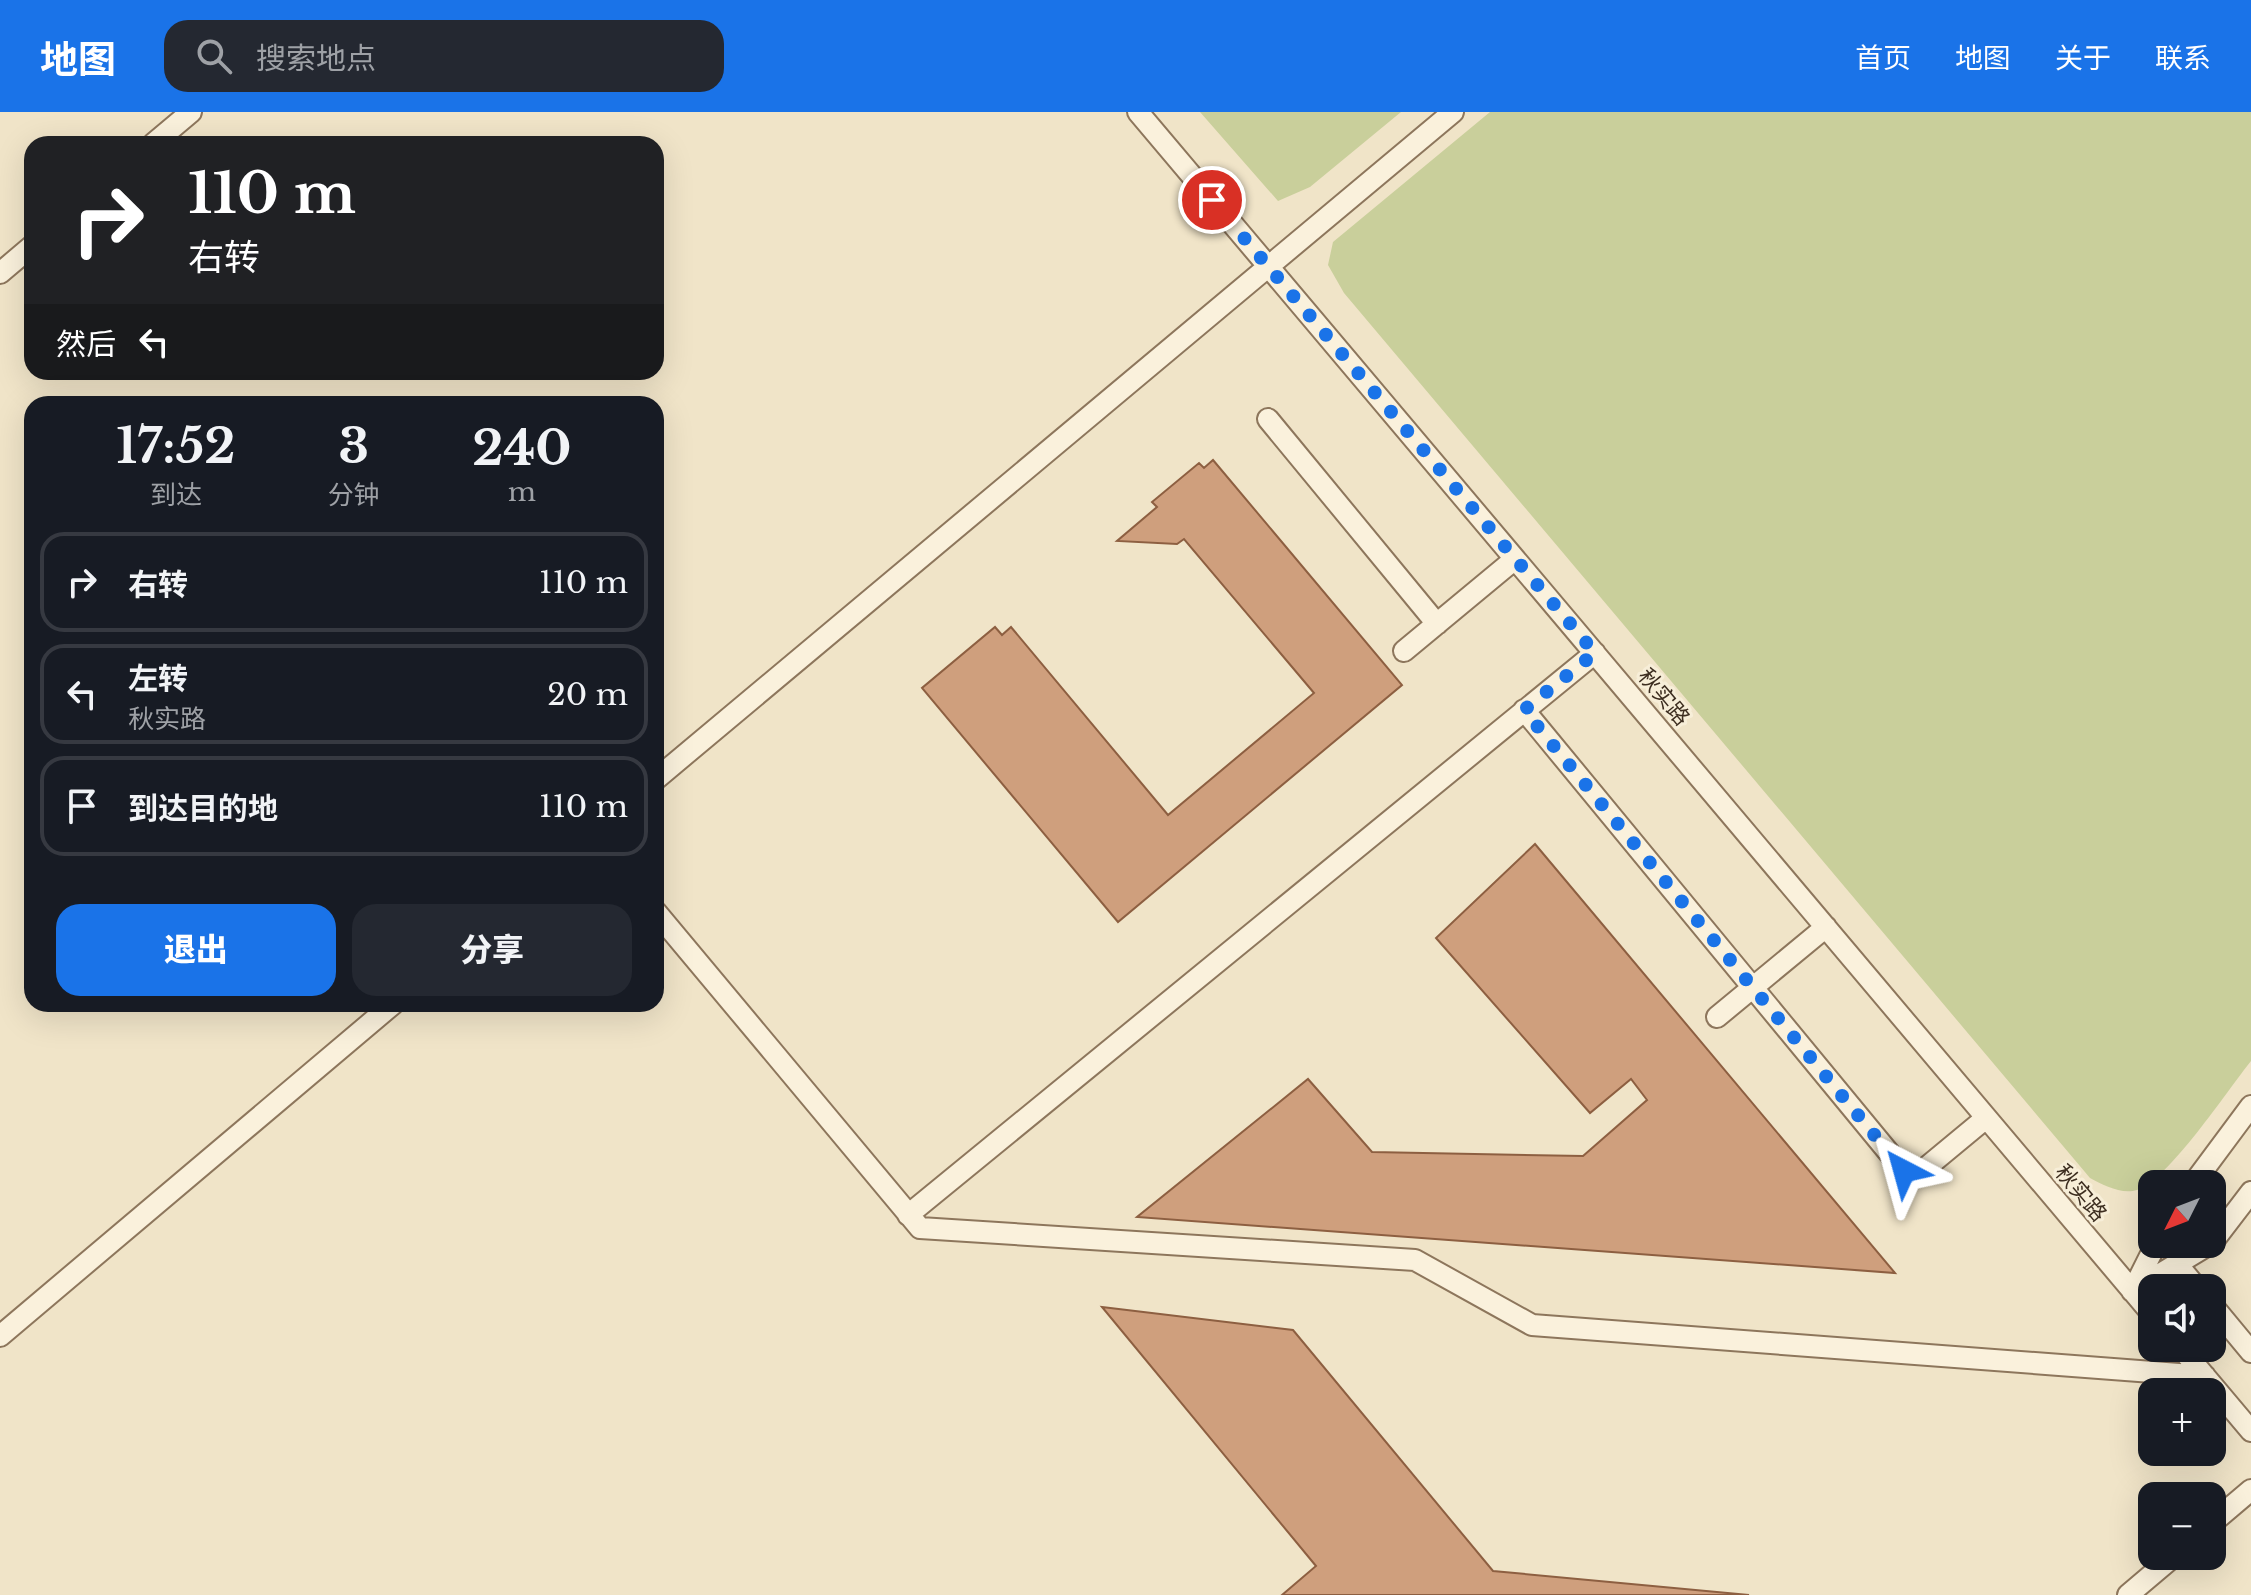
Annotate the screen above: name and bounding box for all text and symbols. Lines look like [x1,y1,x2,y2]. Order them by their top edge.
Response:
search box [164,20,724,92]
icon: search [192,34,236,78]
text: 地图 [40,36,116,83]
text: 搜索地点 [256,40,376,77]
text: 首页 [1855,41,1911,76]
text: 地图 [1955,41,2011,76]
text: 关于 [2055,41,2111,76]
text: 联系 [2155,41,2211,76]
text: 110 m [188,159,356,228]
pin [1178,166,1246,234]
icon: right [56,168,160,272]
icon: arrive [1190,178,1234,222]
text: 右转 [188,235,260,280]
icon: left [132,320,176,364]
text: 然后 [56,326,116,363]
text: 17:52 [116,416,236,476]
text: 3 [339,416,369,476]
text: 240 [472,418,572,478]
text: m [508,476,536,508]
text: 到达 [150,479,202,511]
text: 分钟 [328,479,380,511]
icon: right [60,560,104,604]
text: 110 m [539,564,628,601]
text: 右转 [128,566,188,603]
text: 左转 [128,660,188,697]
street label: 秋实路 [1632,663,1696,731]
icon: left [60,672,104,716]
text: 20 m [547,676,628,713]
text: 秋实路 [128,703,206,735]
icon: arrive [60,784,104,828]
text: 110 m [539,788,628,825]
text: 到达目的地 [128,790,278,827]
button: 退出 [56,904,336,996]
button: 分享 [352,904,632,996]
position arrow [1862,1129,1946,1213]
street label: 秋实路 [2049,1159,2113,1227]
north arrow [2138,1170,2226,1258]
map controls [2138,1170,2226,1570]
button: sound [2138,1274,2226,1362]
button: + [2138,1378,2226,1466]
button: − [2138,1482,2226,1570]

